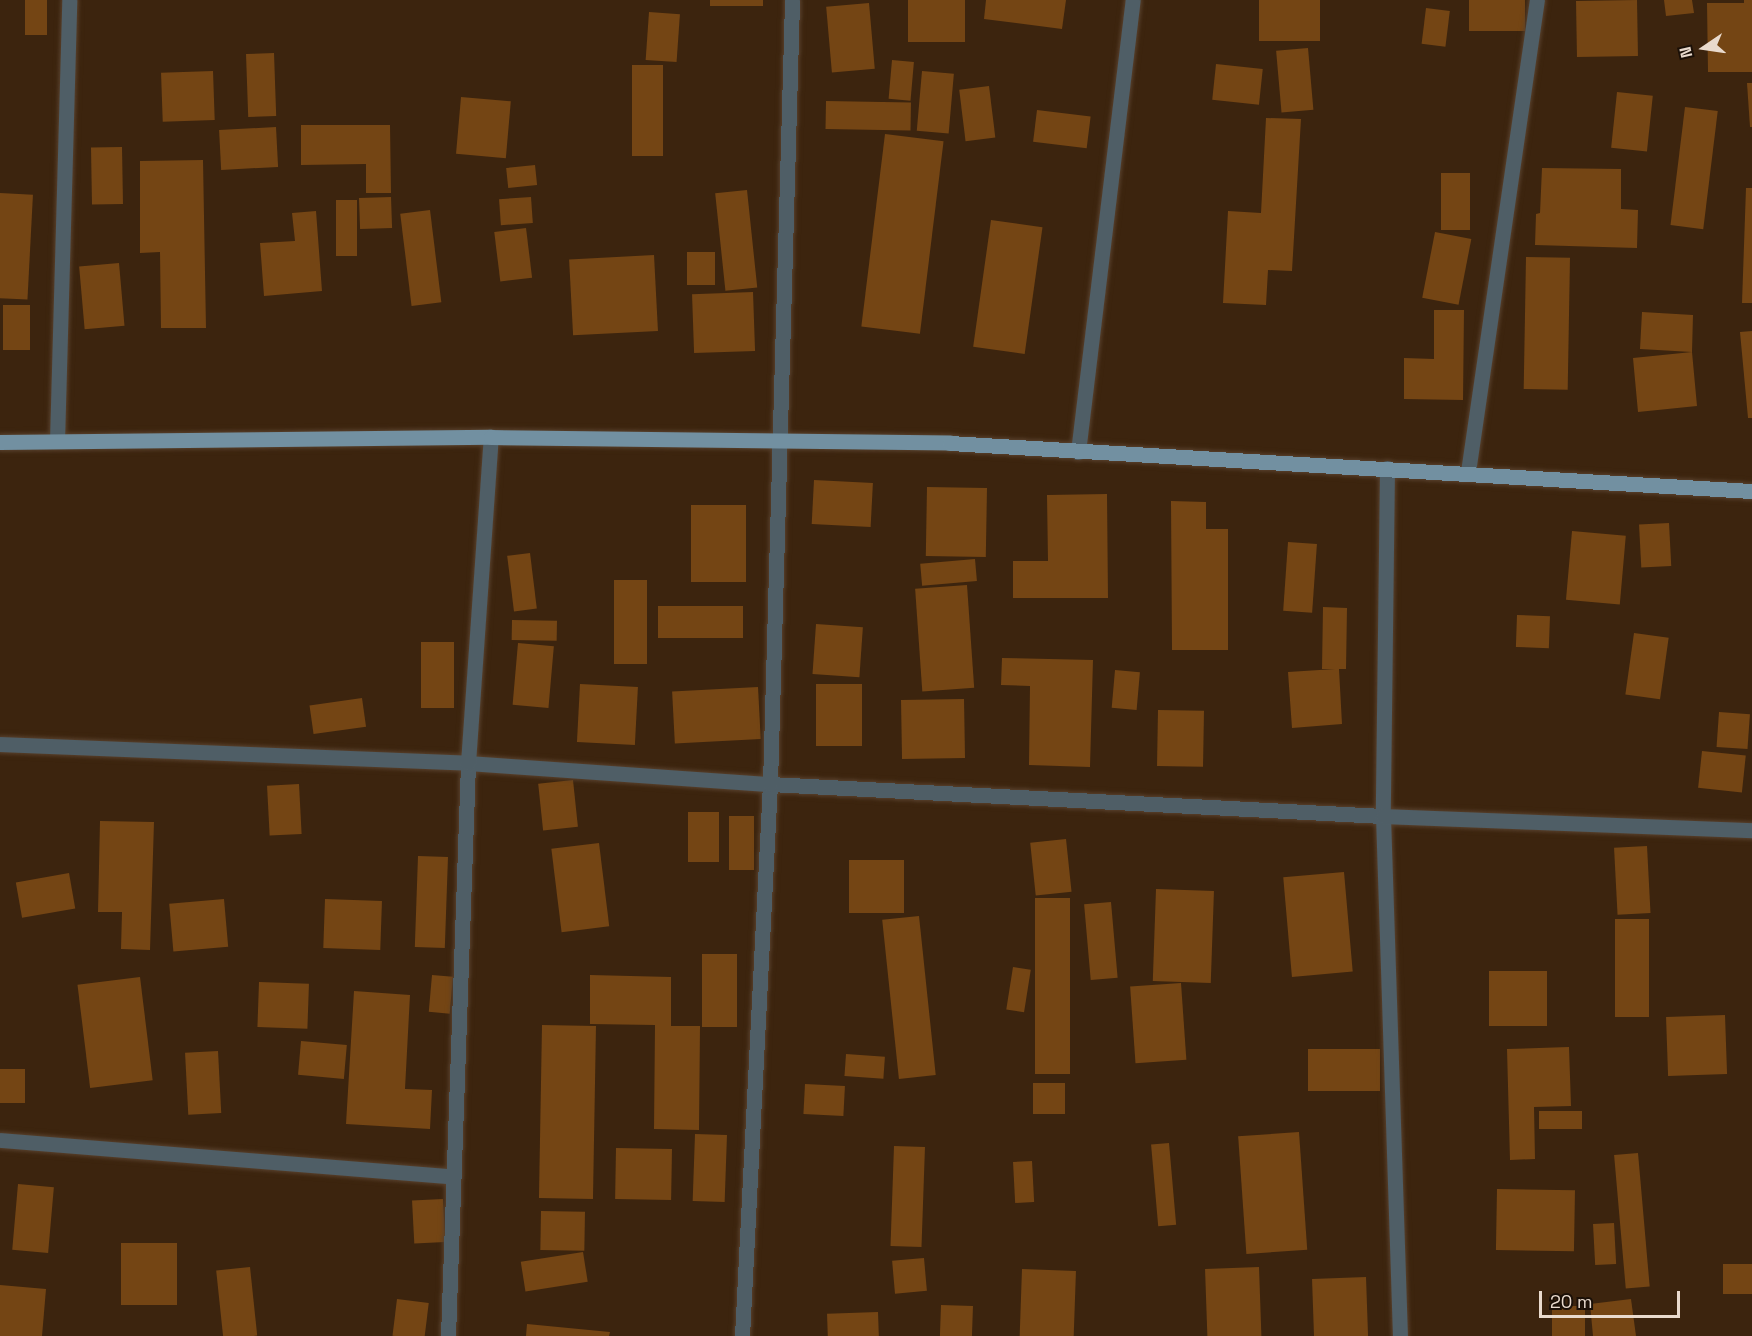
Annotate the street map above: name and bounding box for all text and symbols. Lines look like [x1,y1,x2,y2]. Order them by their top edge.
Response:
north arrow [1674,18,1734,78]
text: N [1675,45,1697,60]
scale bar [1542,1279,1683,1317]
text: 20 m [1550,1290,1593,1313]

